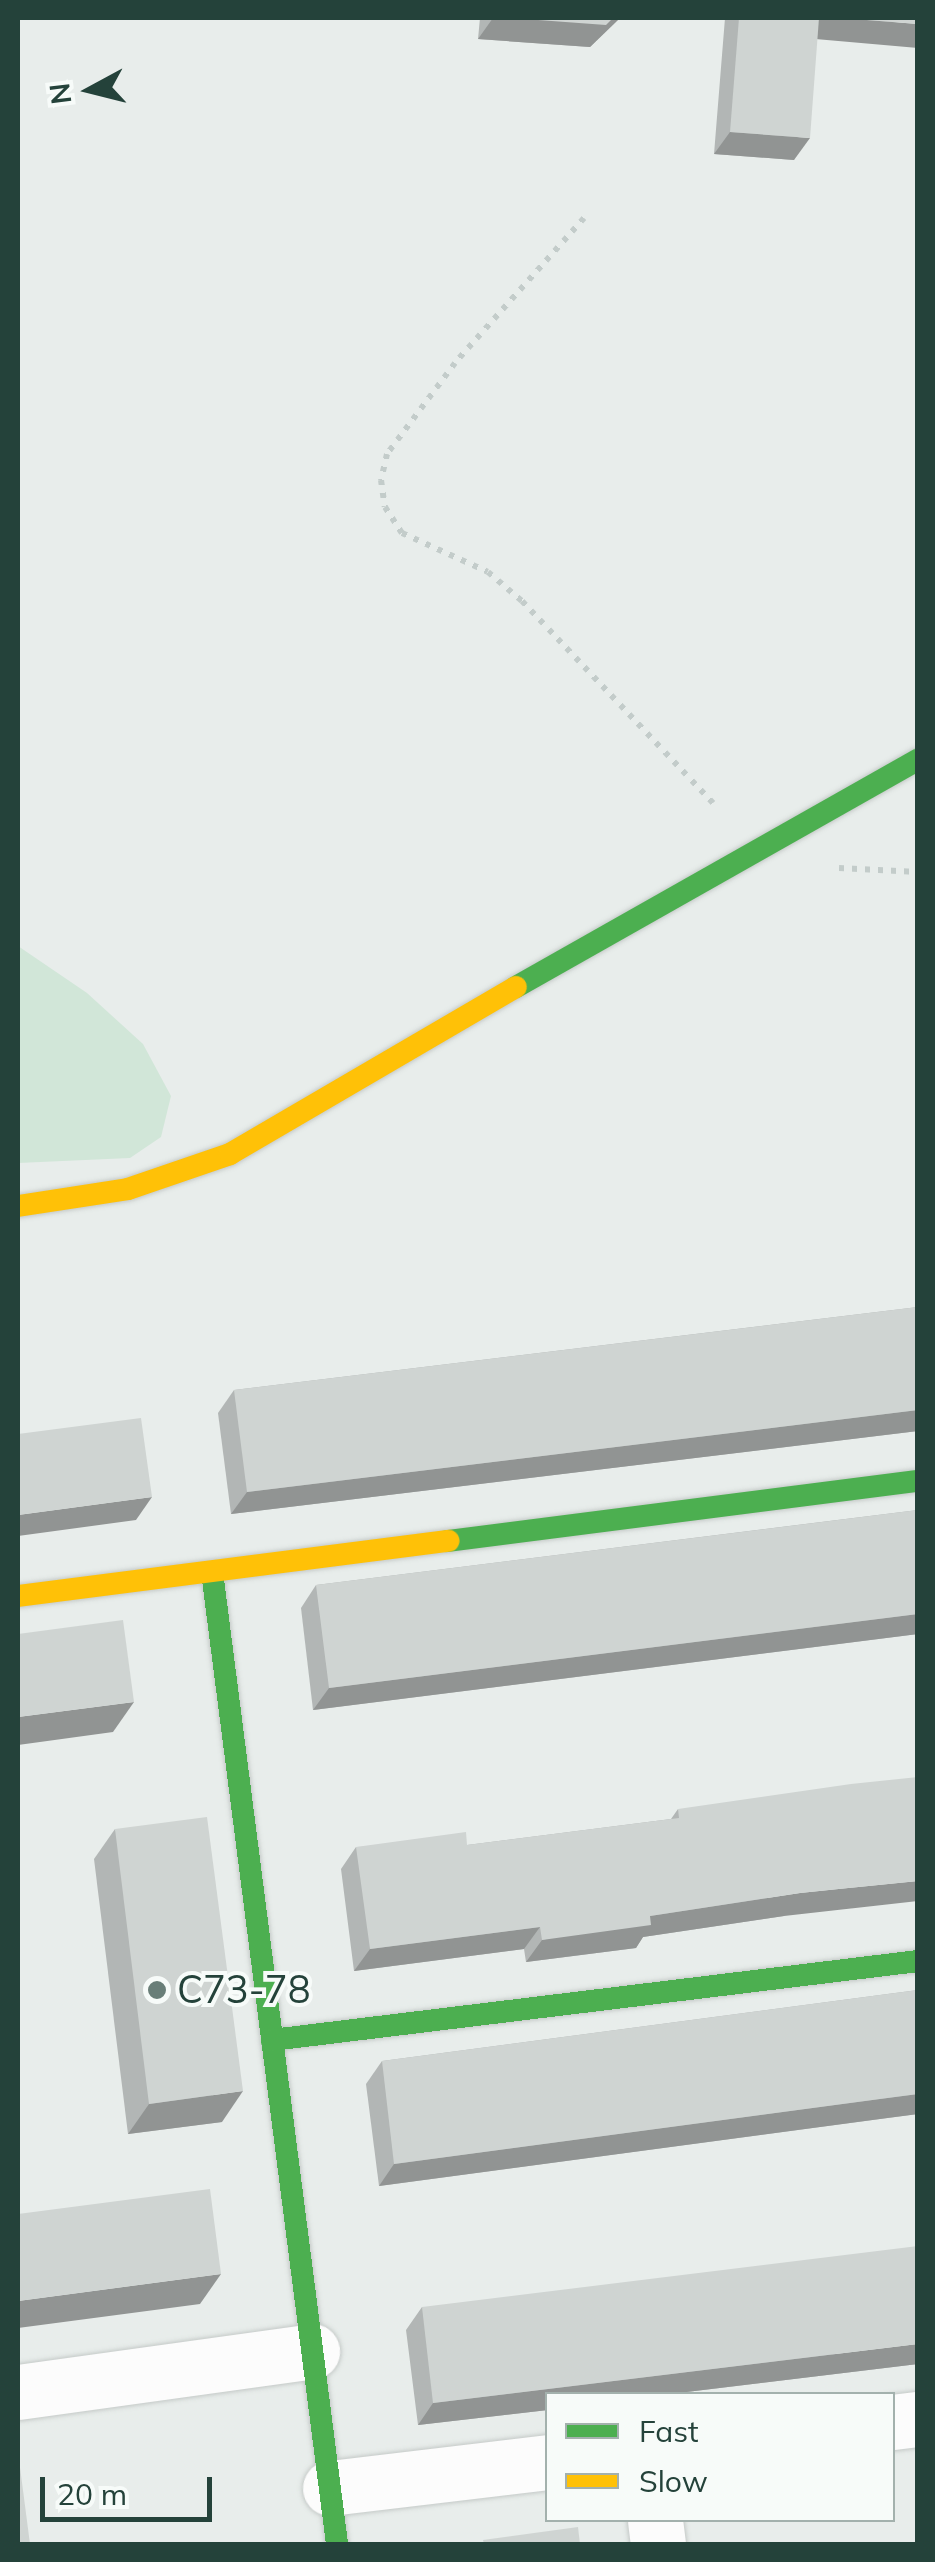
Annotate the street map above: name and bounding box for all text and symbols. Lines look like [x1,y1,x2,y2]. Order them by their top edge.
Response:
north arrow [40,40,140,140]
text: N [41,81,78,106]
place label: C73-78 [177,1967,310,2013]
marker: C73-78 [146,1979,168,2001]
legend [545,2392,895,2522]
text: Fast [639,2412,699,2450]
scale bar [45,2457,218,2519]
text: Slow [639,2462,708,2500]
text: 20 m [57,2475,127,2513]

